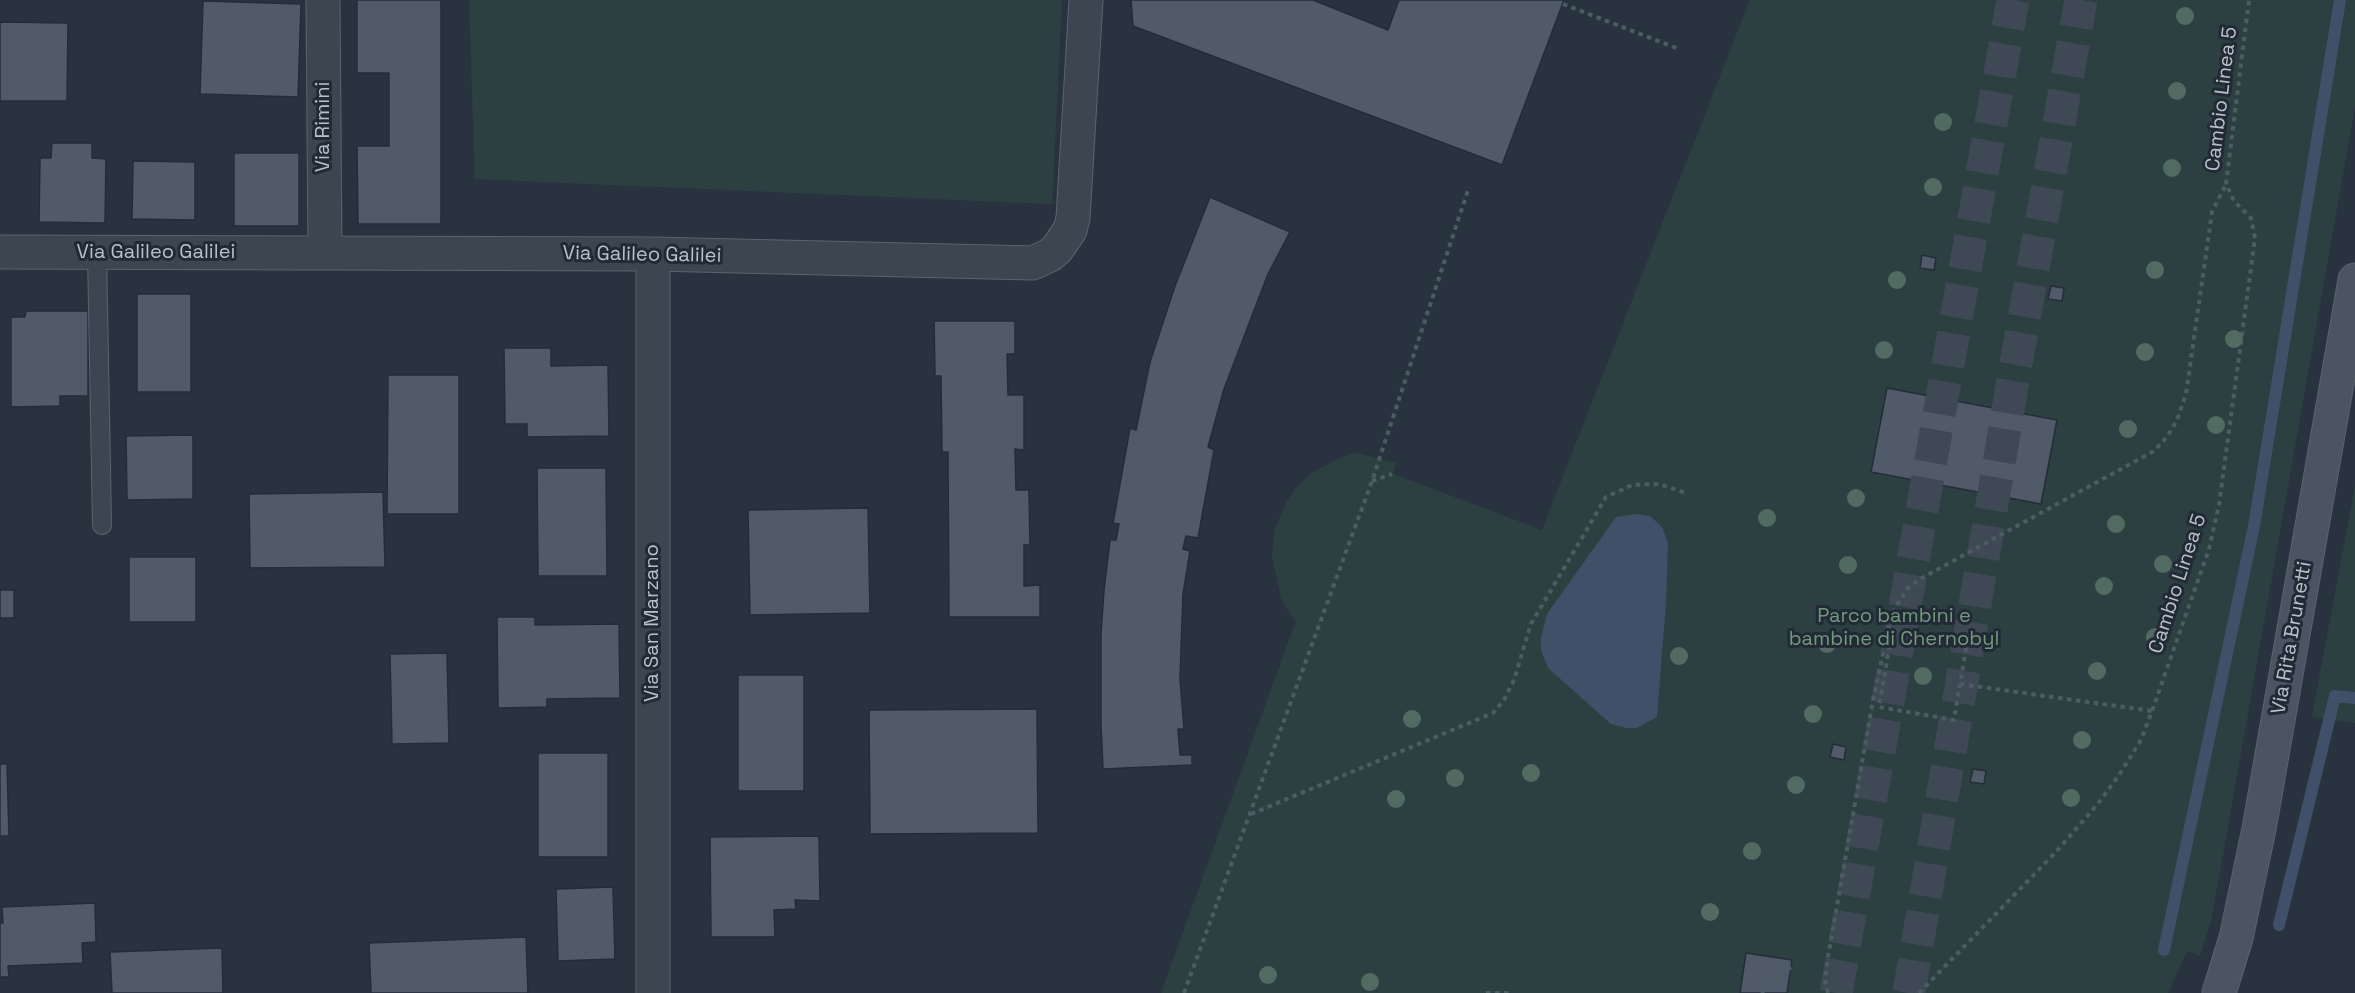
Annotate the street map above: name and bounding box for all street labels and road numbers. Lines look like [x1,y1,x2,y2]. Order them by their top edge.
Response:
street label: Cambio Linea 5 [2201,25,2243,173]
street label: Via Rimini [312,82,336,172]
street label: Via Galileo Galilei [77,241,235,265]
street label: Via Galileo Galilei [562,242,722,268]
street label: Cambio Linea 5 [2144,511,2212,657]
street label: Via San Marzano [641,544,665,702]
street label: Via Rita Brunetti [2267,560,2317,716]

